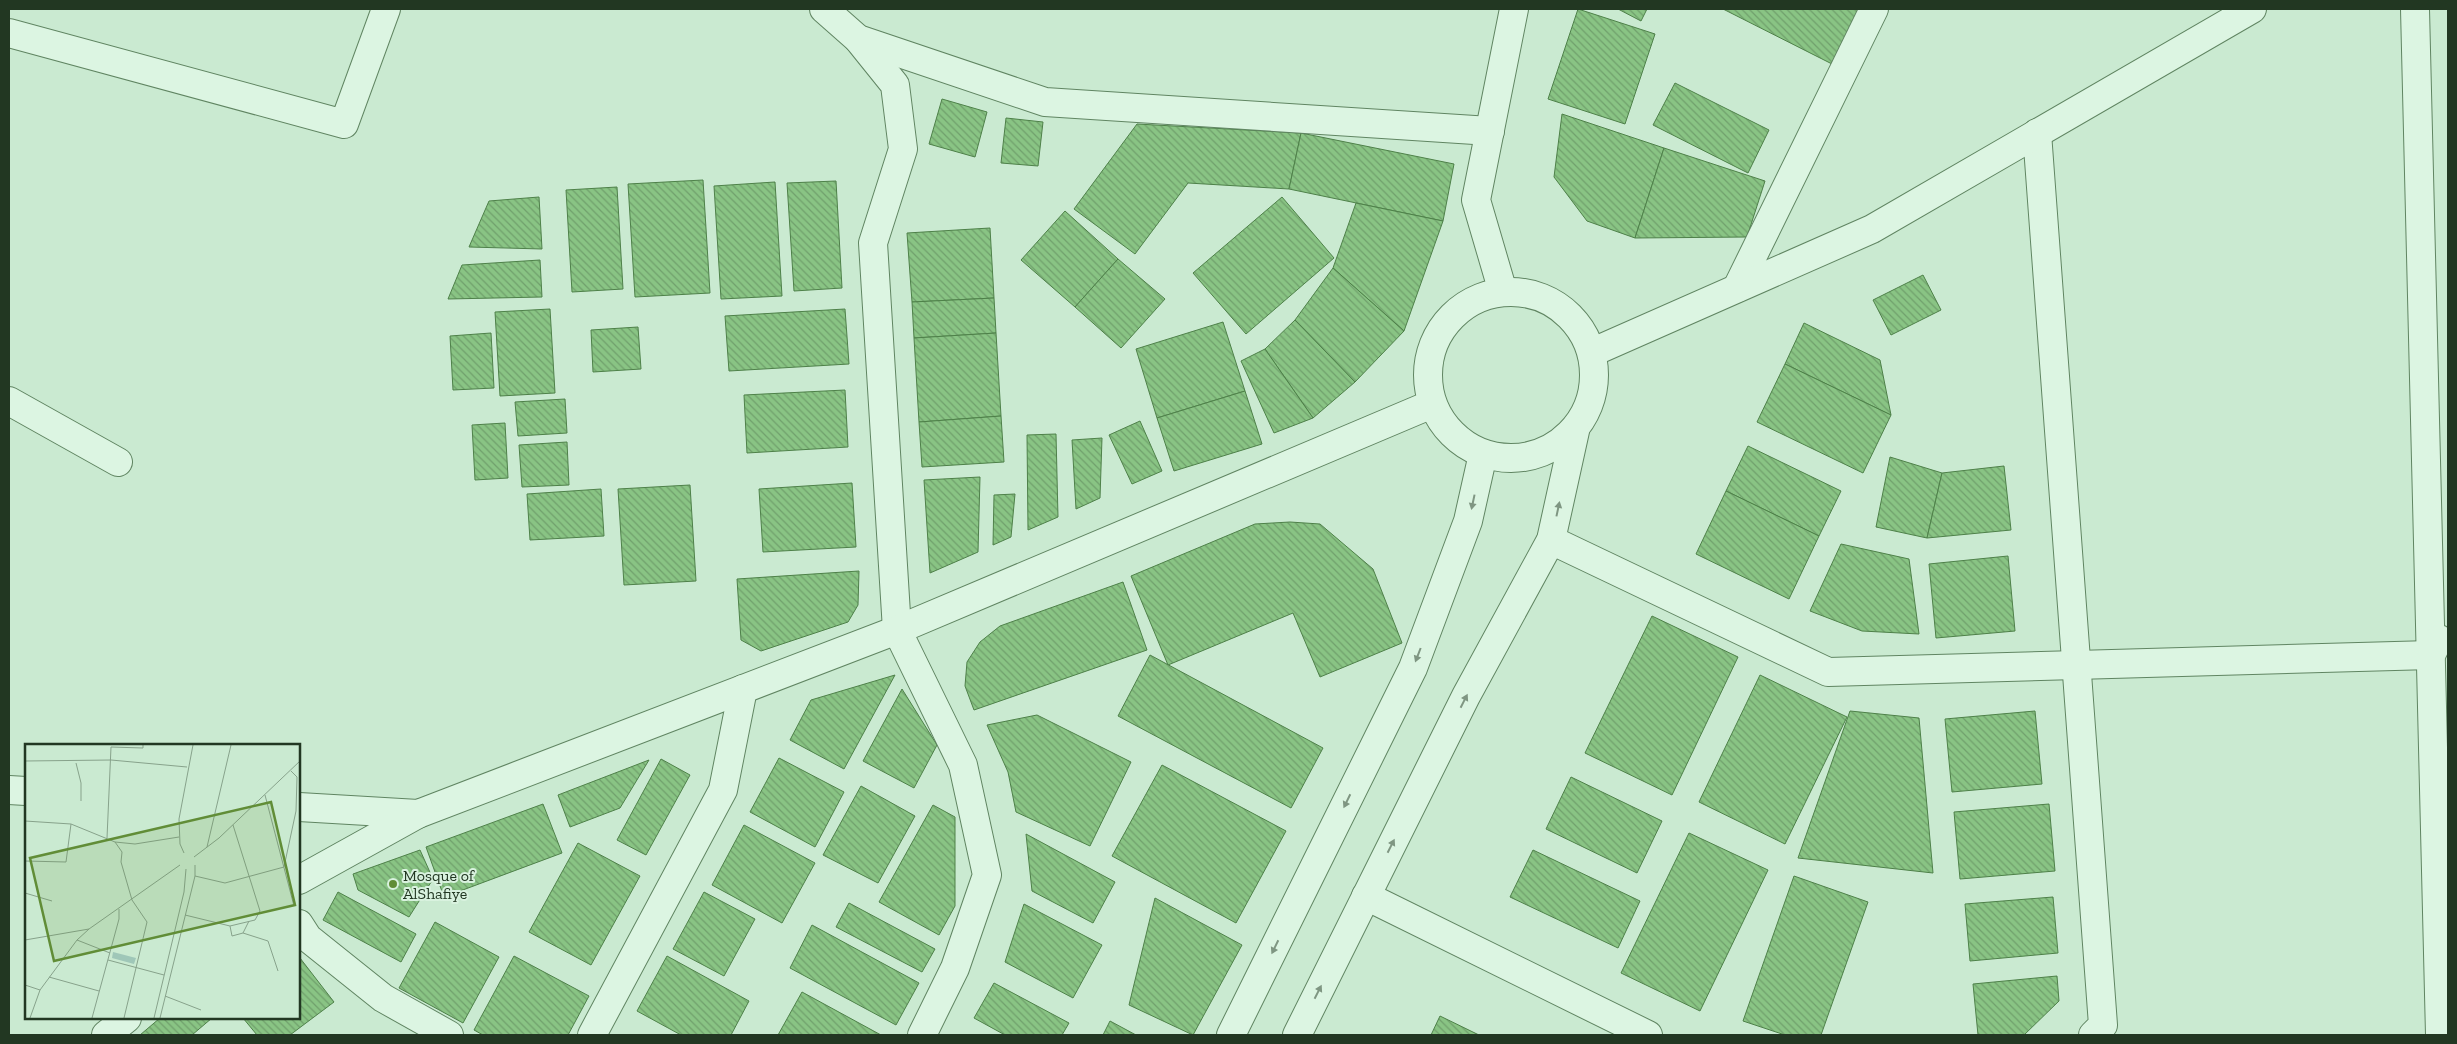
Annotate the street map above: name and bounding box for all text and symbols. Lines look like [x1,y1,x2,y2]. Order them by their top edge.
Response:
one-way arrow [1468,494,1476,510]
one-way arrow [1554,501,1562,516]
one-way arrow [1414,648,1422,663]
one-way arrow [1460,694,1468,708]
inset map [25,744,300,1019]
one-way arrow [1343,794,1351,808]
one-way arrow [1387,839,1395,854]
place label: Mosque of AlShafiye [403,866,476,903]
marker: Mosque of AlShafiye [387,878,399,890]
one-way arrow [1271,939,1279,954]
one-way arrow [1314,984,1322,999]

